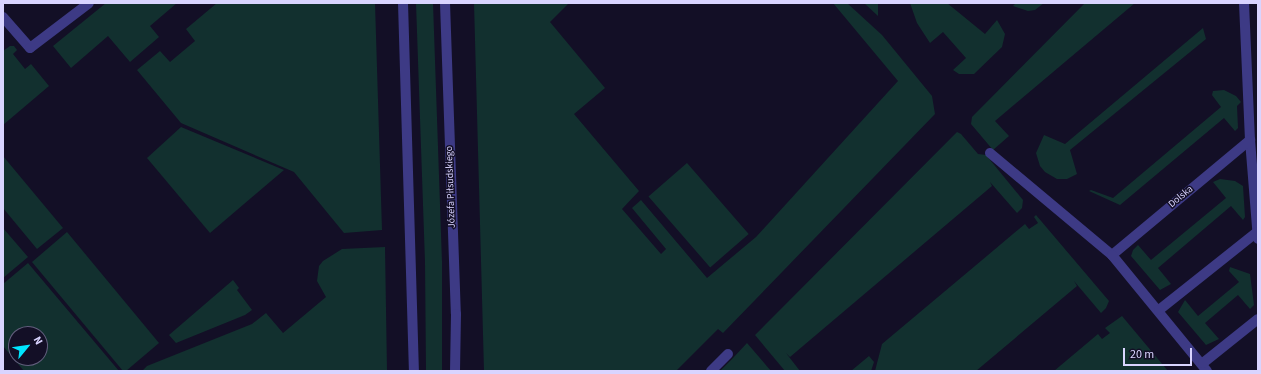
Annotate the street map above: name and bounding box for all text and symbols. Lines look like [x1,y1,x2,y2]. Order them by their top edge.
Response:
street label: Józefa Piłsudskiego [444,146,458,228]
street label: Dolska [1166,183,1196,211]
north arrow [8,326,48,366]
text: N [30,334,46,347]
scale bar [1125,340,1194,366]
text: 20 m [1130,346,1154,363]

